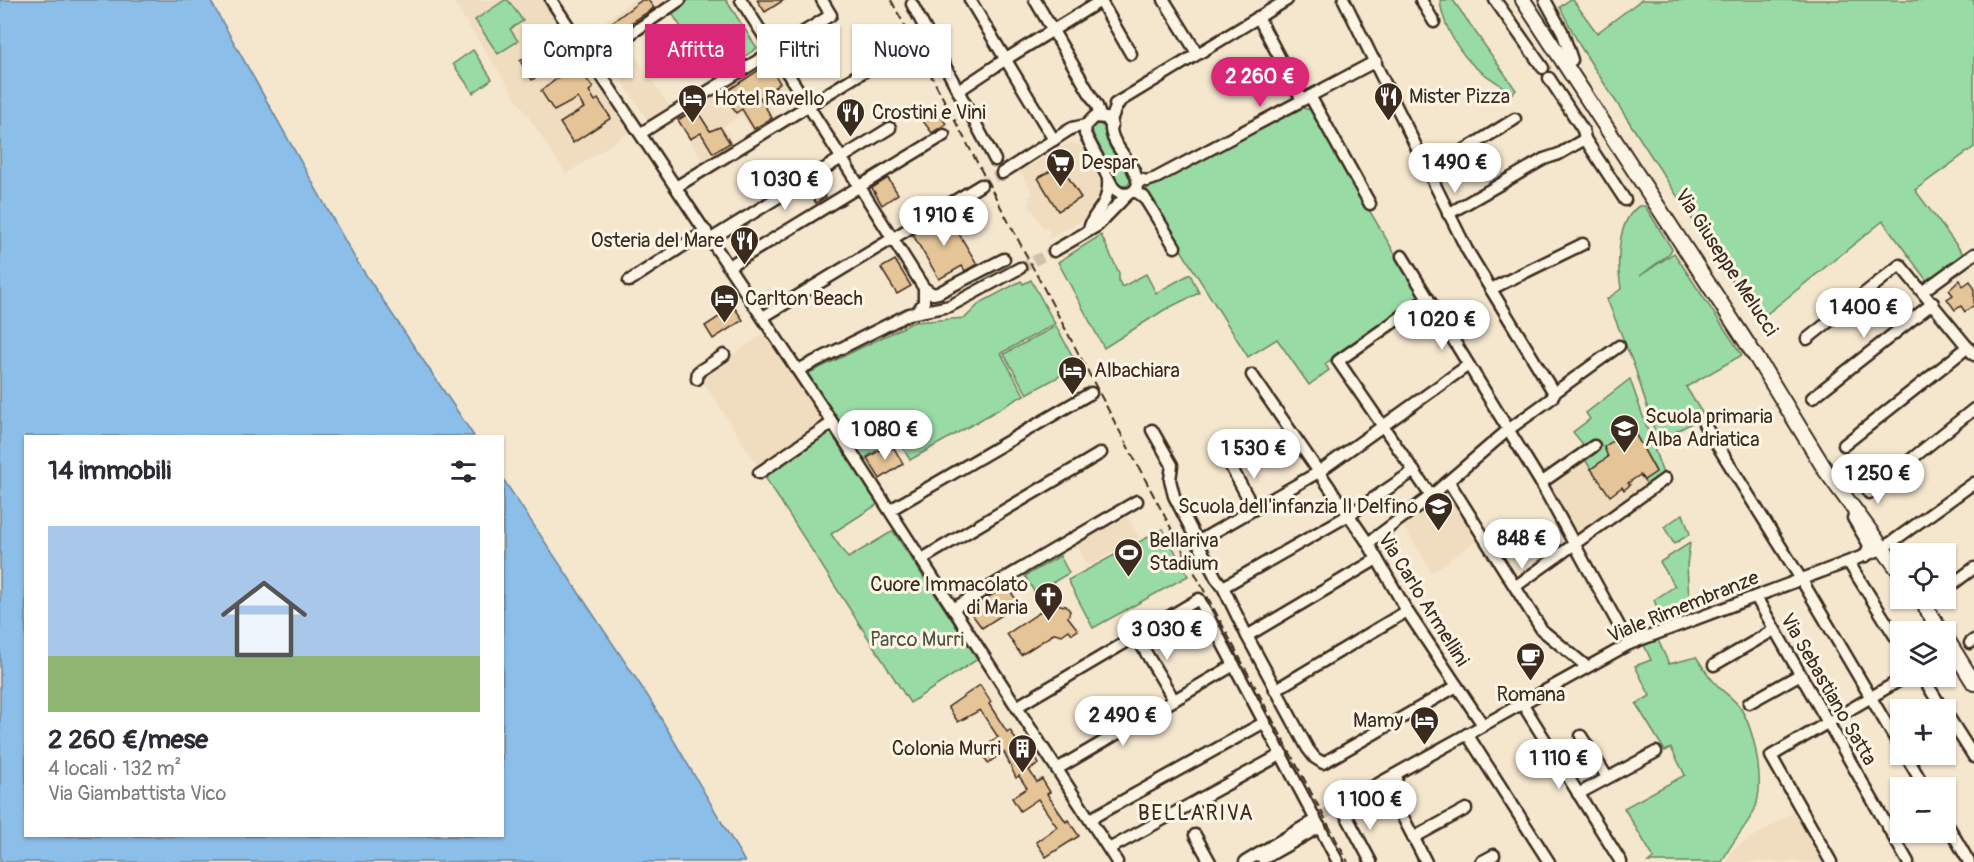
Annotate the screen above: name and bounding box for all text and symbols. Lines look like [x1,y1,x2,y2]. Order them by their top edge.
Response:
chip: Compra [522,24,633,78]
chip: Affitta [645,24,745,78]
chip: Filtri [757,24,840,78]
chip: Nuovo [852,24,951,78]
pin: 2 260 € [1205,57,1315,108]
text: 2 260 € [1225,64,1295,89]
restaurant icon: Mister Pizza [1372,80,1404,122]
hotel icon: Hotel Ravello [677,82,709,124]
place label: Mister Pizza [1409,84,1510,109]
place label: Hotel Ravello [714,86,825,111]
restaurant icon: Crostini e Vini [835,96,867,138]
place label: Crostini e Vini [872,100,986,125]
pin: 1 490 € [1400,143,1510,194]
supermarket icon: Despar [1044,146,1076,188]
place label: Despar [1081,150,1138,175]
text: 1 490 € [1422,150,1488,175]
pin: 1 030 € [730,160,840,211]
text: 1 030 € [751,167,819,192]
street label: Via Giuseppe Melucci [1670,184,1784,341]
pin: 1 910 € [889,196,999,247]
text: 1 910 € [913,203,975,228]
restaurant icon: Osteria del Mare [729,224,761,266]
place label: Osteria del Mare [591,228,724,253]
hotel icon: Carlton Beach [708,282,740,324]
place label: Carlton Beach [745,286,863,311]
pin: 1 400 € [1809,288,1919,339]
text: 1 400 € [1830,295,1898,320]
pin: 1 020 € [1387,300,1497,351]
text: 1 020 € [1408,307,1476,332]
hotel icon: Albachiara [1057,354,1089,396]
place label: Albachiara [1094,358,1180,383]
place label: Scuola primaria Alba Adriatica [1645,404,1773,452]
pin: 1 080 € [830,410,940,461]
school or university icon: Scuola primaria Alba Adriatica [1608,412,1640,454]
text: 1 080 € [851,417,919,442]
pin: 1 530 € [1199,429,1309,480]
text: 1 530 € [1221,436,1287,461]
pin: 1 250 € [1823,454,1933,505]
text: 14 immobili [48,455,171,487]
icon: filters [447,455,480,488]
text: 1 250 € [1845,461,1911,486]
school or university icon: Scuola dell'infanzia Il Delfino [1423,490,1455,532]
place label: Scuola dell'infanzia Il Delfino [1178,494,1418,519]
pin: 848 € [1480,519,1564,570]
text: 848 € [1497,526,1547,551]
place label: Bellariva Stadium [1149,528,1219,576]
street label: Via Carlo Armellini [1372,528,1475,671]
sports icon: Bellariva Stadium [1112,536,1144,578]
map controls [1890,543,1956,843]
button: locate [1890,543,1956,609]
icon: home [210,565,318,673]
street label: Viale Rimembranze [1604,565,1763,648]
place label: Cuore Immacolato di Maria [870,572,1028,620]
church icon: Cuore Immacolato di Maria [1033,580,1065,622]
street label: Via Sebastiano Satta [1775,609,1882,770]
pin: 3 030 € [1112,610,1222,661]
text: 3 030 € [1131,617,1203,642]
button: layers [1890,621,1956,687]
park label: Parco Murri [870,627,964,652]
cafe icon: Romana [1515,640,1547,682]
place label: Romana [1497,682,1565,707]
pin: 2 490 € [1068,696,1178,747]
button: + [1890,699,1956,765]
text: 2 490 € [1089,703,1157,728]
hotel icon: Mamy [1408,704,1440,746]
place label: Mamy [1353,708,1403,733]
text: 2 260 €/mese [48,724,208,756]
building icon: Colonia Murri [1006,732,1038,774]
place label: Colonia Murri [892,736,1001,761]
pin: 1 110 € [1504,739,1614,790]
text: 1 110 € [1530,746,1589,771]
text: 4 locali · 132 m² [48,756,181,781]
button: − [1890,777,1956,843]
pin: 1 100 € [1315,780,1425,831]
text: Via Giambattista Vico [48,781,226,806]
text: 1 100 € [1338,787,1402,812]
district label: BELLARIVA [1138,800,1254,827]

